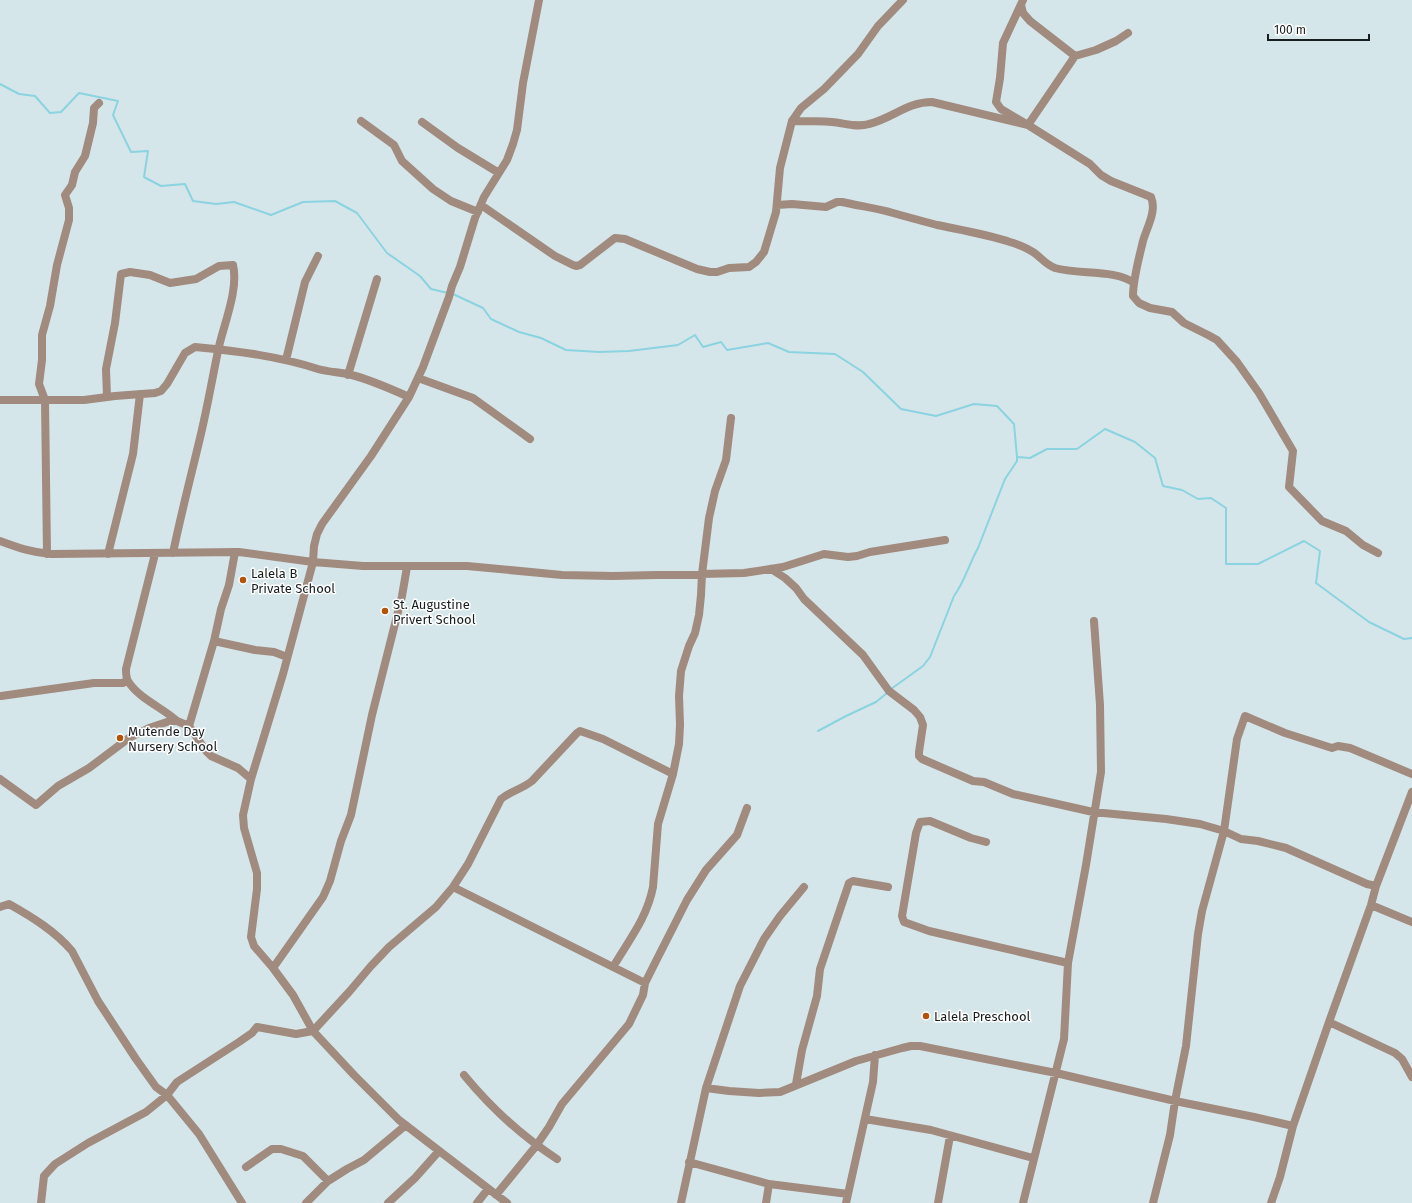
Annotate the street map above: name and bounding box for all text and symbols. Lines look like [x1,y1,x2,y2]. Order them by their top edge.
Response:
scale bar [1268,16,1369,42]
text: 100 m [1274,23,1306,37]
place label: Lalela B Private School [251,566,335,596]
marker: Lalela B Private School [238,575,248,585]
place label: St. Augustine Privert School [393,597,476,627]
marker: St. Augustine Privert School [380,606,390,616]
place label: Mutende Day Nursery School [128,724,217,754]
marker: Mutende Day Nursery School [115,733,125,743]
place label: Lalela Preschool [934,1009,1030,1024]
marker: Lalela Preschool [921,1011,931,1021]

